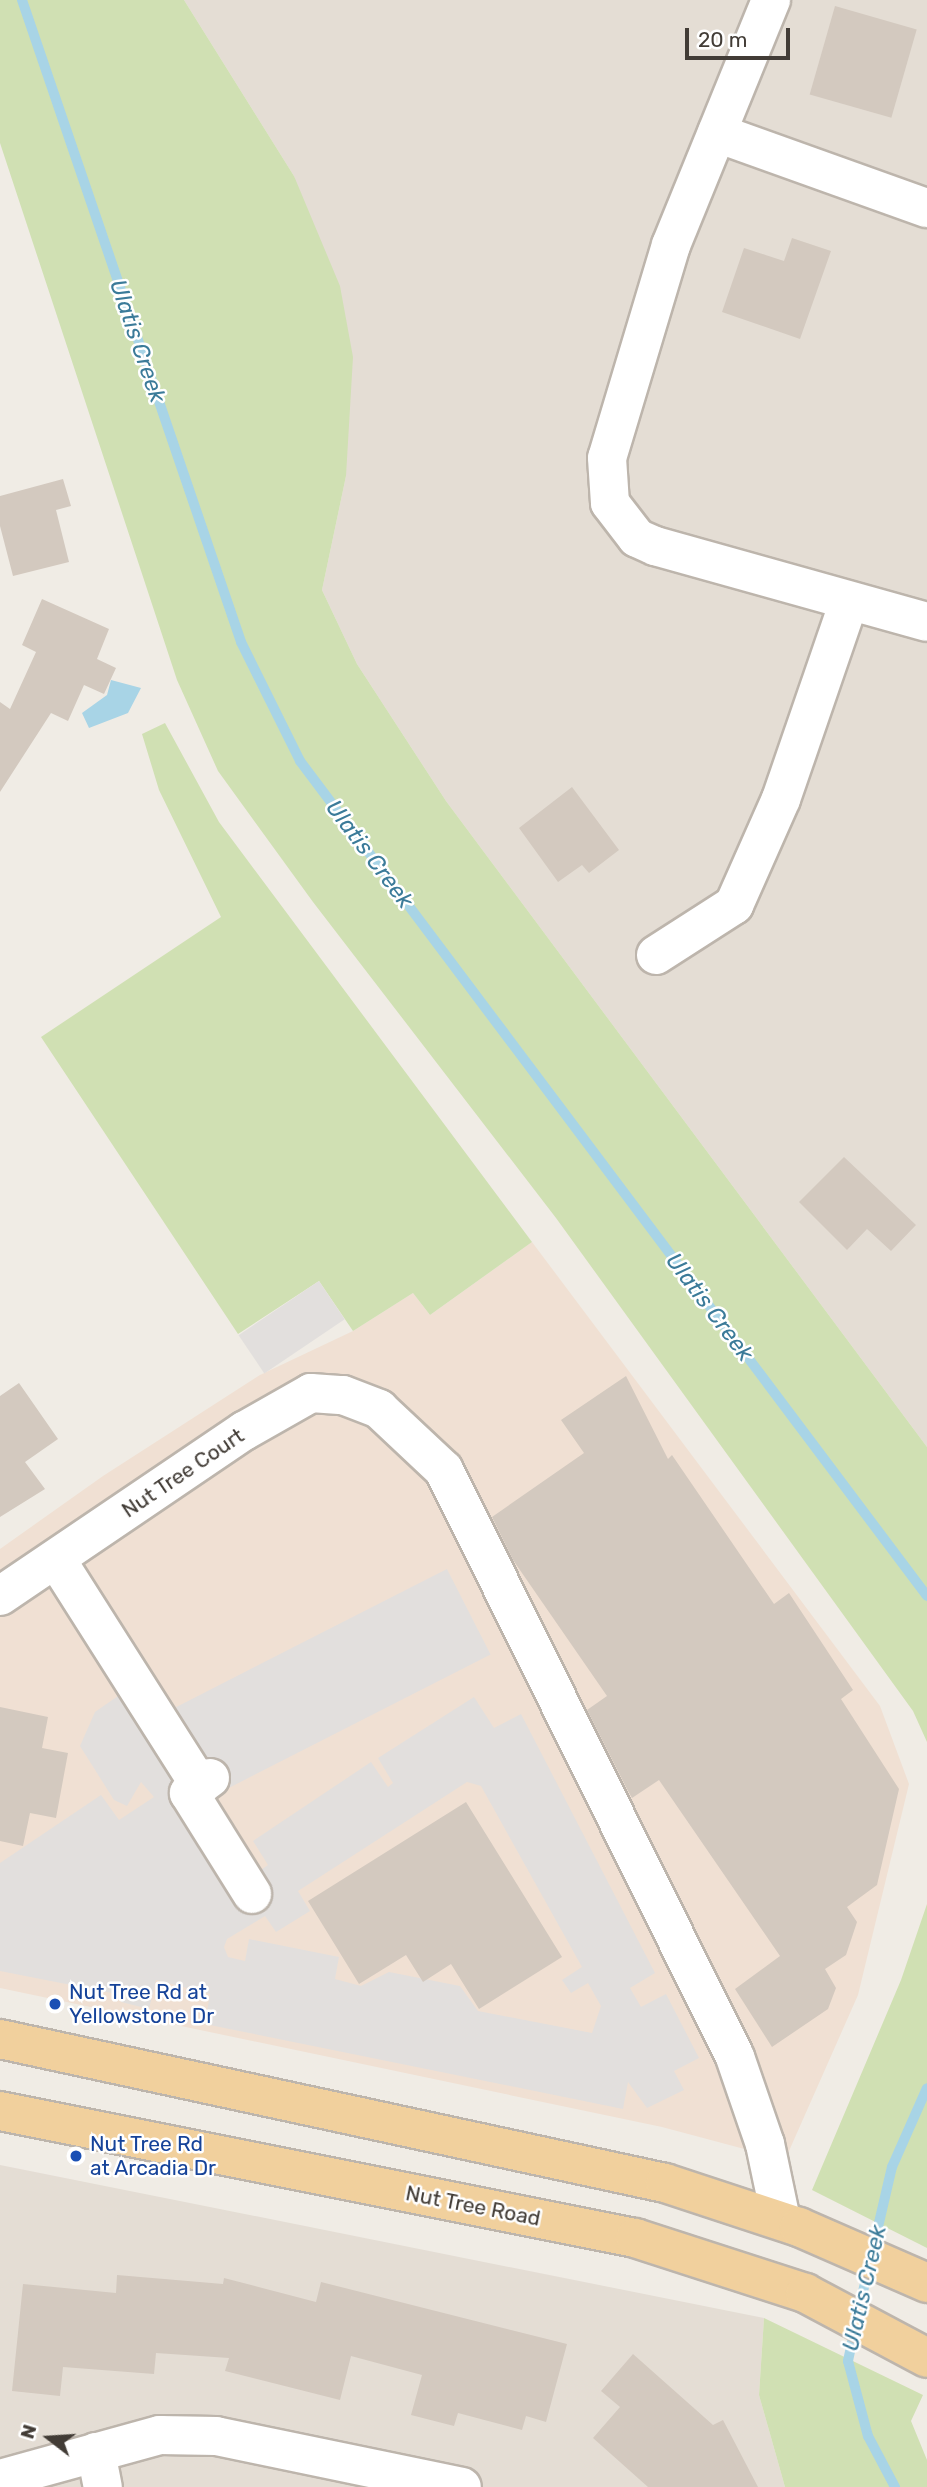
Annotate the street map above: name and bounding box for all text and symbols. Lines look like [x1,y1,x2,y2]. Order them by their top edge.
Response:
scale bar [689,14,794,58]
text: 20 m [698,27,747,52]
water label: Ulatis Creek [104,276,172,406]
water label: Ulatis Creek [320,794,420,914]
water label: Ulatis Creek [660,1247,760,1367]
street label: Nut Tree Court [117,1423,249,1523]
place label: Nut Tree Rd at Yellowstone Dr [69,1979,214,2029]
marker: Nut Tree Rd at Yellowstone Dr [47,1996,63,2012]
place label: Nut Tree Rd at Arcadia Dr [90,2131,217,2181]
marker: Nut Tree Rd at Arcadia Dr [68,2148,84,2164]
street label: Nut Tree Road [403,2181,543,2231]
water label: Ulatis Creek [836,2222,892,2354]
north arrow [14,2403,84,2473]
text: N [15,2422,41,2442]

